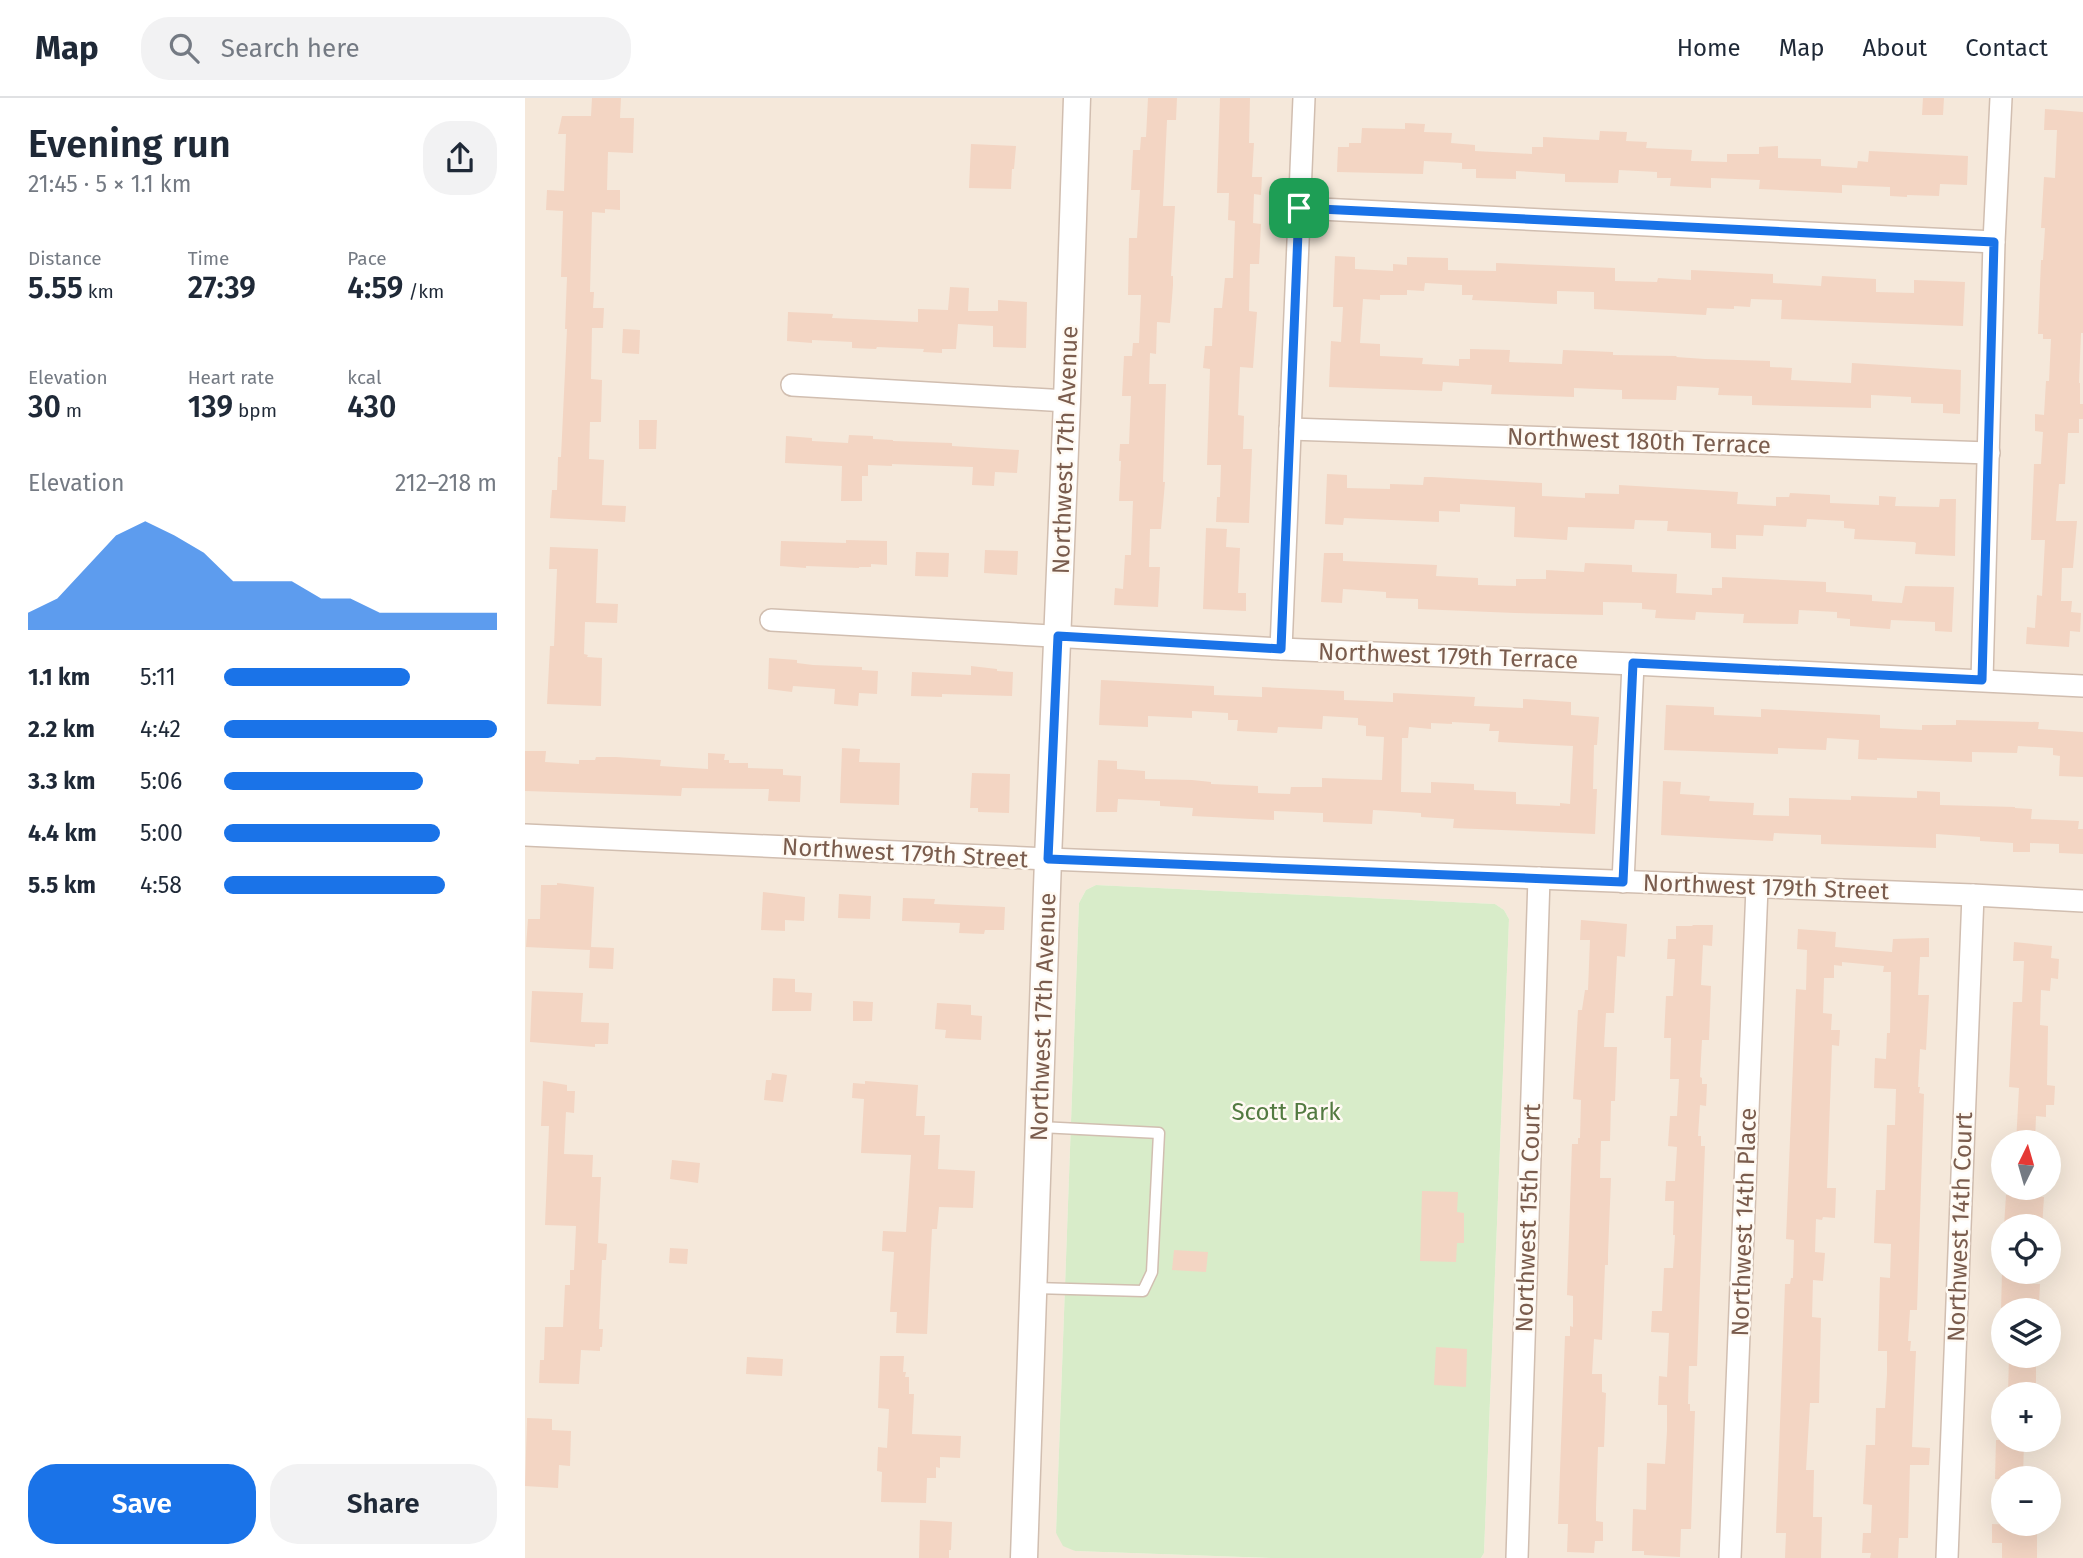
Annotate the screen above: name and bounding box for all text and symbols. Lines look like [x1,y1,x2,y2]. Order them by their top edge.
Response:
search box [141,17,631,80]
text: Map [35,28,99,68]
icon: search [165,29,203,67]
text: Search here [221,33,360,64]
text: Home [1677,34,1741,62]
text: Map [1779,34,1825,62]
text: About [1863,34,1927,62]
text: Contact [1965,34,2048,62]
text: Evening run [28,121,231,167]
button: share [423,121,497,195]
text: 21:45 · 5 × 1.1 km [28,170,191,198]
pin [1269,178,1329,238]
icon: arrive [1280,189,1318,227]
text: Distance [28,247,102,270]
text: Time [188,247,229,270]
text: Pace [347,247,387,270]
text: 5.55 [28,270,83,306]
text: 27:39 [188,270,256,306]
text: 4:59 [347,270,403,306]
text: km [83,280,114,303]
text: /km [403,280,444,303]
street label: Northwest 17th Avenue [1047,325,1083,575]
text: Elevation [28,366,108,389]
text: Heart rate [188,366,274,389]
text: kcal [347,366,382,389]
text: 30 [28,389,61,425]
text: 139 [188,389,233,425]
text: 430 [347,389,396,425]
text: m [61,399,82,422]
text: bpm [233,399,277,422]
street label: Northwest 180th Terrace [1507,422,1771,460]
text: Elevation [28,469,124,497]
text: 212–218 m [395,469,497,497]
street label: Northwest 179th Terrace [1317,637,1579,675]
text: 1.1 km [28,663,90,691]
text: 5:11 [140,663,176,691]
text: 2.2 km [28,715,95,743]
text: 4:42 [140,715,181,743]
text: 3.3 km [28,767,95,795]
text: 5:06 [140,767,182,795]
text: 4.4 km [28,819,97,847]
text: 5:00 [140,819,183,847]
street label: Northwest 179th Street [781,833,1029,873]
street label: Northwest 179th Street [1642,869,1890,905]
text: 5.5 km [28,871,96,899]
text: 4:58 [140,871,182,899]
street label: Northwest 17th Avenue [1025,892,1061,1142]
park label: Scott Park [1231,1098,1341,1126]
street label: Northwest 15th Court [1510,1103,1546,1333]
street label: Northwest 14th Place [1726,1107,1762,1337]
street label: Northwest 14th Court [1942,1111,1978,1342]
north arrow [1991,1130,2061,1200]
map controls [1991,1130,2061,1536]
button: locate [1991,1214,2061,1284]
button: layers [1991,1298,2061,1368]
button: + [1991,1382,2061,1452]
button: Save [28,1464,256,1544]
button: Share [270,1464,497,1544]
button: − [1991,1466,2061,1536]

